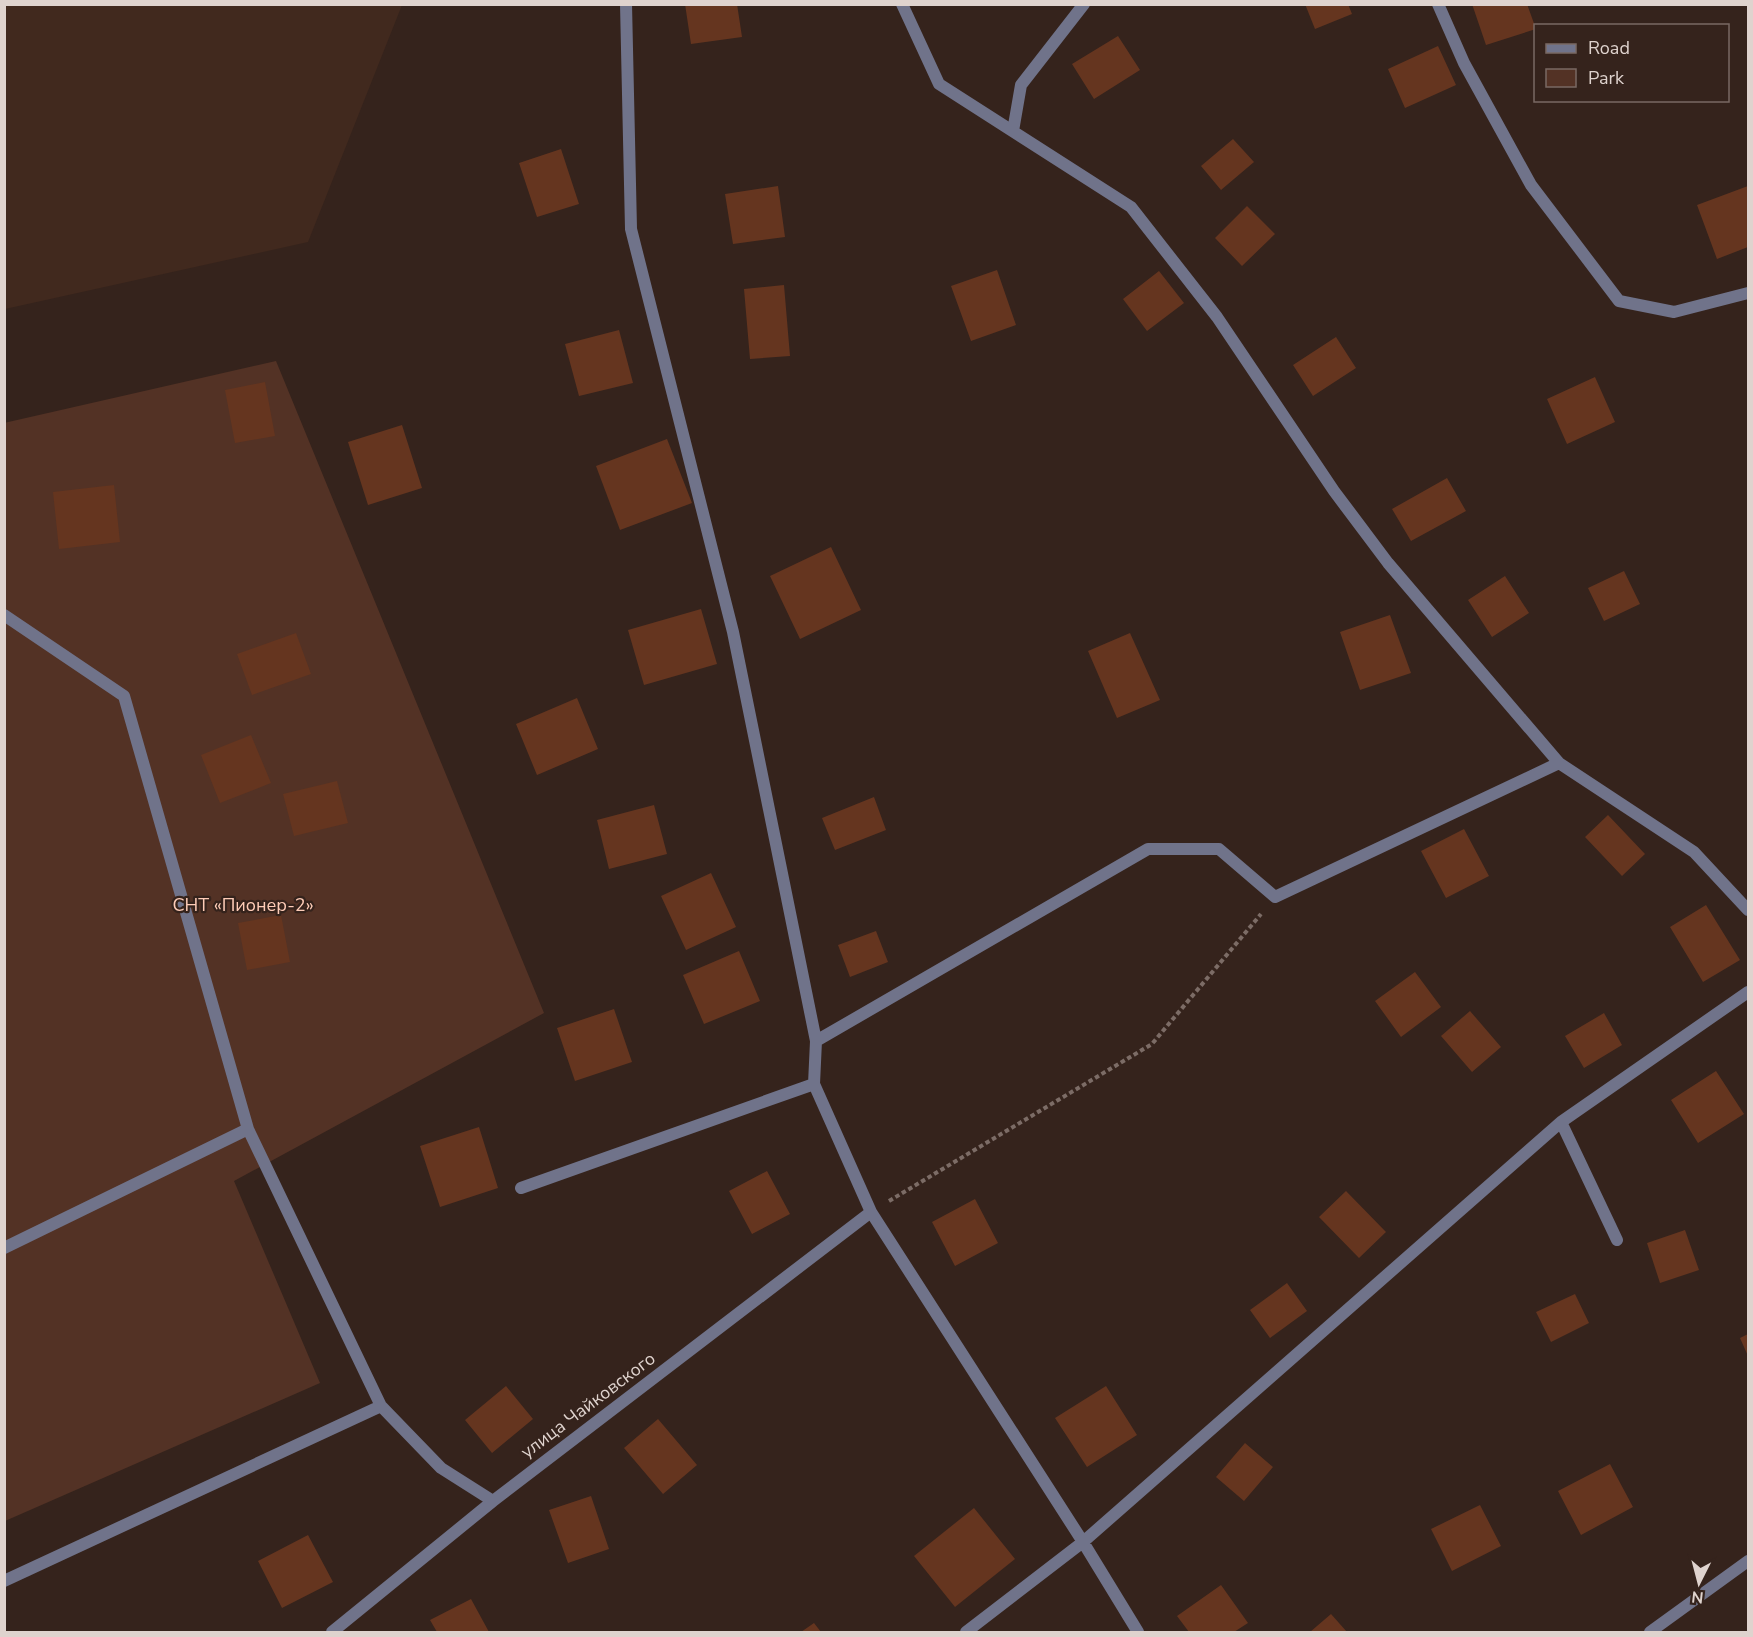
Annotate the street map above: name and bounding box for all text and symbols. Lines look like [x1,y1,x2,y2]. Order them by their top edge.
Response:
legend [1534,24,1729,102]
text: Road [1588,36,1630,60]
text: Park [1588,66,1625,90]
park label: СНТ «Пионер-2» [172,893,314,917]
street label: улица Чайковского [516,1346,660,1464]
north arrow [1669,1553,1729,1613]
text: N [1690,1585,1705,1608]

